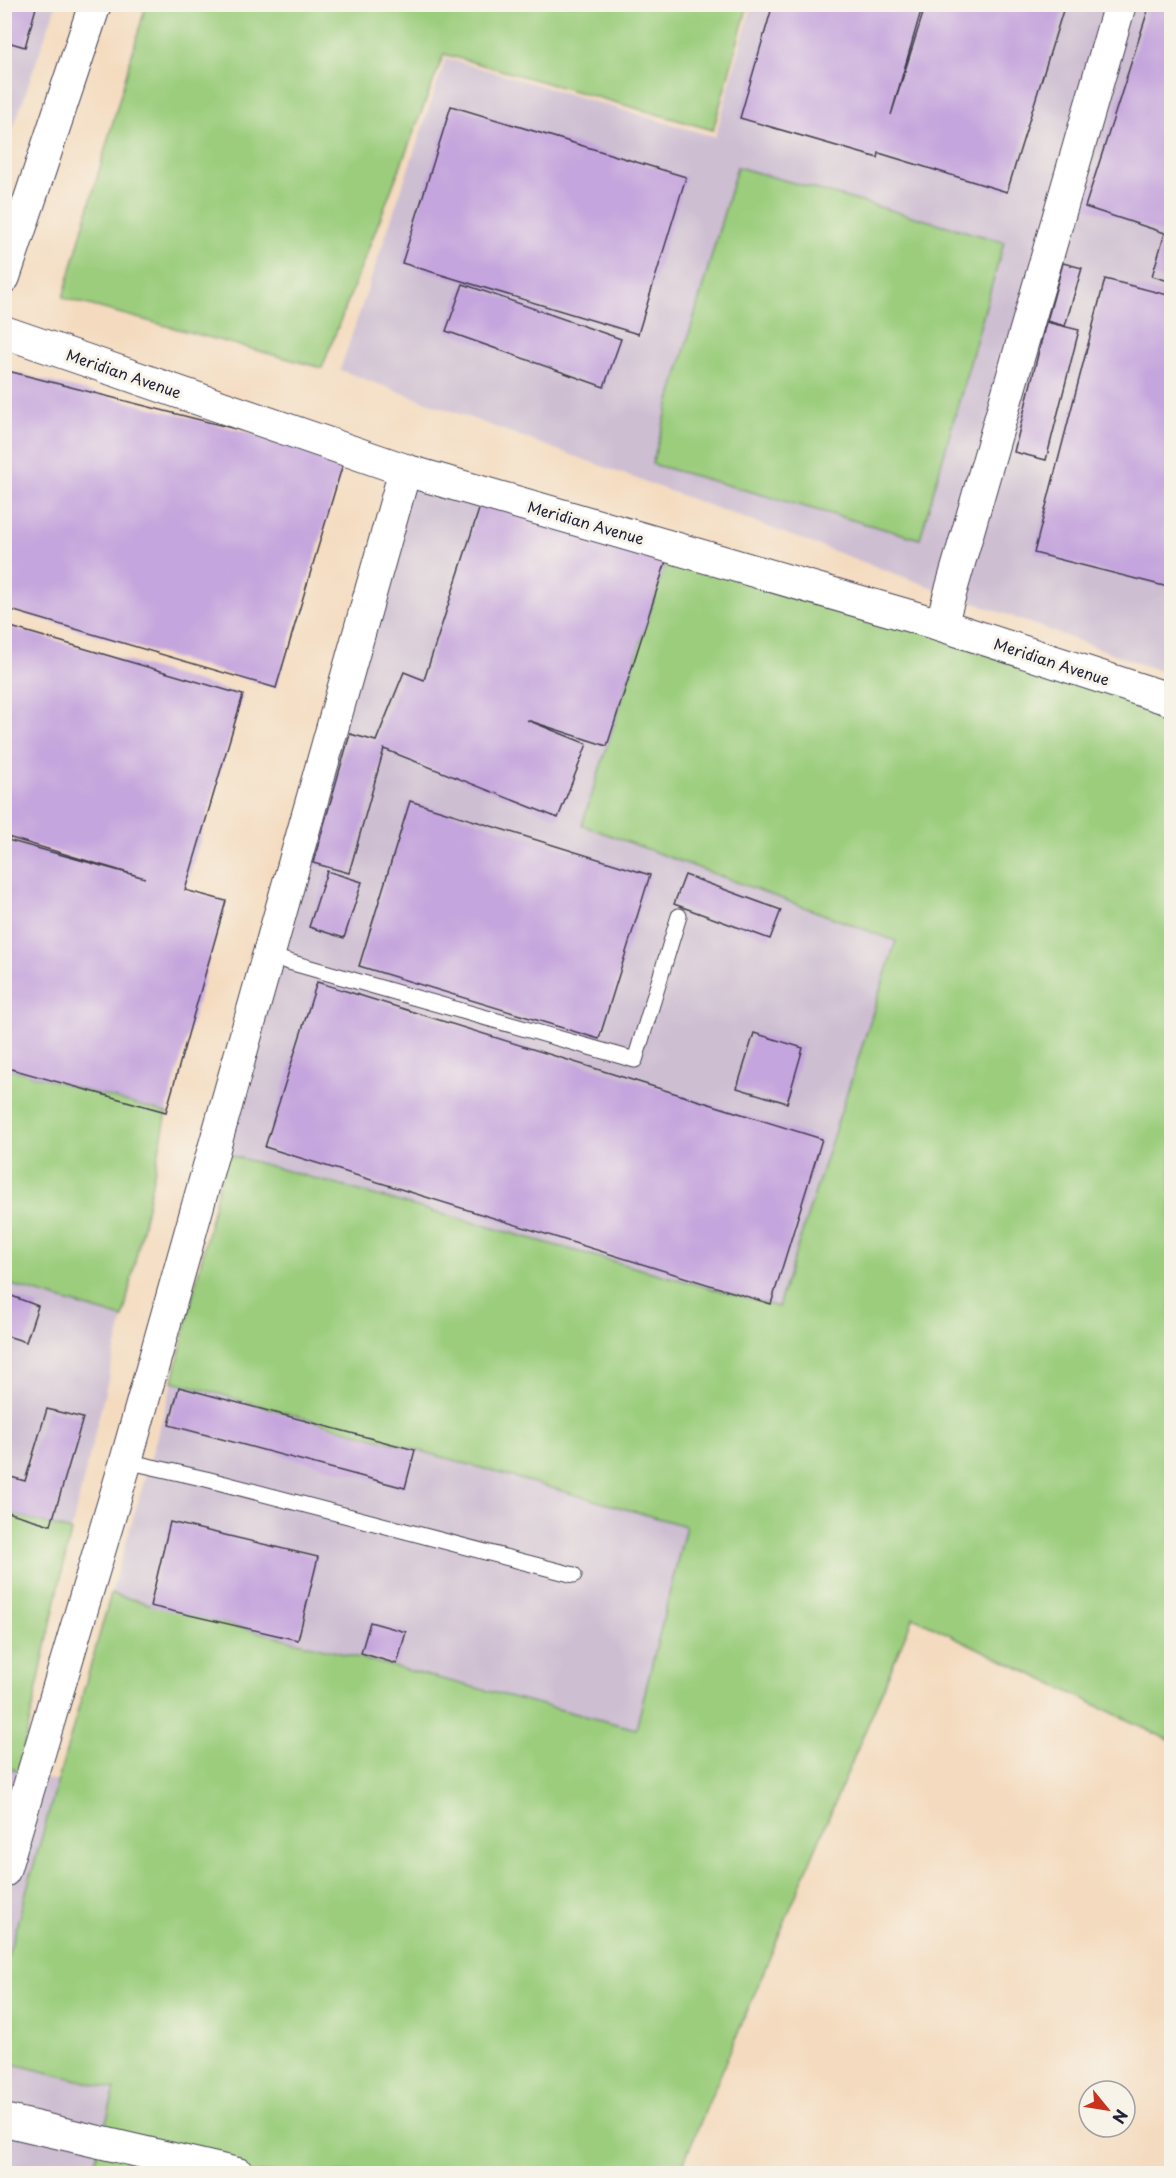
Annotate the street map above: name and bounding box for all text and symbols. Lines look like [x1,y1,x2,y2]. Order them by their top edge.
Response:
street label: Meridian Avenue [63,343,185,403]
street label: Meridian Avenue [525,494,647,550]
street label: Meridian Avenue [991,631,1113,691]
north arrow [1077,2079,1137,2139]
text: N [1107,2106,1134,2128]

